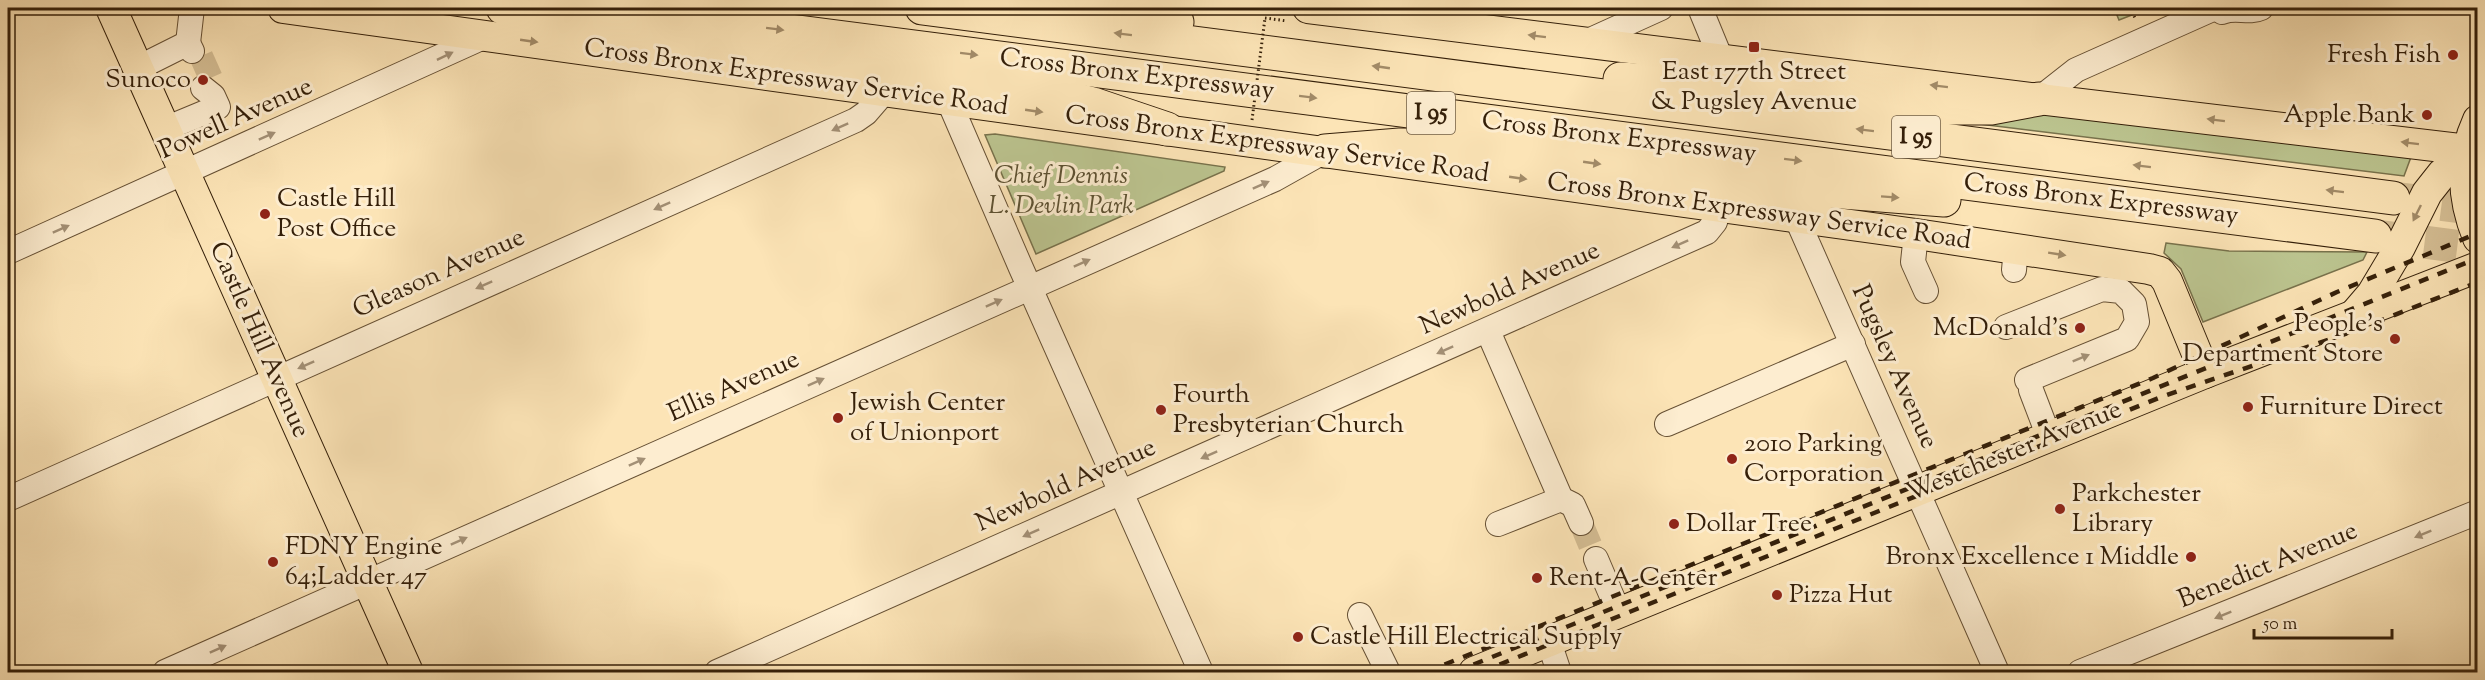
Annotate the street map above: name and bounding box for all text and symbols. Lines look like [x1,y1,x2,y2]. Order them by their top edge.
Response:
one-way arrow [766,24,785,33]
one-way arrow [1114,29,1133,38]
street label: Cross Bronx Expressway Service Road [581,30,1011,126]
one-way arrow [1527,31,1546,41]
one-way arrow [519,36,538,45]
place label: Fresh Fish [2327,37,2441,74]
street label: Cross Bronx Expressway [998,40,1277,110]
marker: East 177th Street & Pugsley Avenue [1747,40,1761,54]
marker: Fresh Fish [2446,48,2460,62]
one-way arrow [959,49,978,58]
one-way arrow [436,51,453,60]
place label: East 177th Street & Pugsley Avenue [1651,54,1857,121]
place label: Sunoco [105,62,191,99]
one-way arrow [1372,63,1391,72]
street label: Powell Avenue [153,69,319,169]
marker: Sunoco [196,73,210,87]
one-way arrow [1929,82,1948,91]
road number: I 95 [1407,92,1455,134]
one-way arrow [1299,93,1318,102]
street label: Cross Bronx Expressway Service Road [1062,97,1492,193]
place label: Apple Bank [2283,97,2415,134]
street label: Cross Bronx Expressway [1480,103,1759,173]
one-way arrow [1024,106,1043,116]
marker: Apple Bank [2420,108,2434,122]
one-way arrow [2206,115,2225,125]
road number: I 95 [1892,116,1940,158]
one-way arrow [832,122,849,131]
one-way arrow [1856,125,1875,135]
one-way arrow [258,131,276,141]
one-way arrow [2400,138,2419,148]
one-way arrow [1784,156,1803,165]
park label: Chief Dennis L. Devlin Park [988,158,1134,225]
one-way arrow [1583,159,1602,168]
one-way arrow [2132,161,2151,170]
street label: Cross Bronx Expressway Service Road [1544,164,1974,260]
street label: Cross Bronx Expressway [1962,165,2241,235]
one-way arrow [1509,174,1528,183]
one-way arrow [1253,180,1271,190]
place label: Castle Hill Post Office [277,181,396,248]
one-way arrow [2326,186,2345,195]
one-way arrow [1881,192,1900,201]
one-way arrow [653,202,671,211]
one-way arrow [2412,205,2421,222]
marker: Castle Hill Post Office [258,207,272,221]
street label: Gleason Avenue [347,220,531,328]
one-way arrow [52,223,70,233]
street label: Newbold Avenue [1414,233,1606,345]
street label: Castle Hill Avenue [199,236,319,444]
one-way arrow [1672,239,1689,248]
one-way arrow [2048,250,2067,259]
one-way arrow [1074,258,1092,268]
street label: Pugsley Avenue [1841,279,1947,455]
one-way arrow [475,281,492,290]
one-way arrow [985,298,1002,307]
place label: People's Department Store [2182,306,2383,373]
place label: McDonald's [1933,310,2068,347]
marker: McDonald's [2073,321,2087,335]
marker: People's Department Store [2388,332,2402,346]
street label: Ellis Avenue [662,342,806,432]
one-way arrow [1436,346,1454,355]
one-way arrow [2073,353,2091,363]
one-way arrow [297,360,314,369]
one-way arrow [807,377,825,387]
place label: Fourth Presbyterian Church [1173,377,1404,444]
place label: Jewish Center of Unionport [848,385,1006,452]
place label: Furniture Direct [2260,389,2443,426]
street label: Westchester Avenue [1901,392,2127,512]
marker: Furniture Direct [2241,400,2255,414]
marker: Fourth Presbyterian Church [1154,403,1168,417]
marker: Jewish Center of Unionport [831,411,845,425]
place label: 2010 Parking Corporation [1744,426,1884,493]
street label: Newbold Avenue [970,430,1162,542]
one-way arrow [1200,450,1218,460]
marker: 2010 Parking Corporation [1725,452,1739,466]
one-way arrow [629,457,646,466]
place label: Parkchester Library [2072,476,2201,543]
marker: Parkchester Library [2053,502,2067,516]
place label: Dollar Tree [1686,506,1812,543]
street label: Benedict Avenue [2173,513,2363,619]
marker: Dollar Tree [1667,517,1681,531]
one-way arrow [1022,528,1039,537]
place label: FDNY Engine 64;Ladder 47 [285,529,443,596]
one-way arrow [2414,530,2432,539]
one-way arrow [451,536,469,546]
place label: Bronx Excellence 1 Middle [1885,539,2179,576]
marker: Bronx Excellence 1 Middle [2184,550,2198,564]
marker: FDNY Engine 64;Ladder 47 [266,555,280,569]
place label: Rent-A-Center [1549,560,1718,597]
marker: Rent-A-Center [1530,571,1544,585]
place label: Pizza Hut [1789,577,1892,614]
marker: Pizza Hut [1770,588,1784,602]
scale bar [2254,602,2392,640]
one-way arrow [2214,611,2232,620]
text: 50 m [2262,612,2298,638]
place label: Castle Hill Electrical Supply [1310,619,1622,656]
marker: Castle Hill Electrical Supply [1291,630,1305,644]
one-way arrow [209,643,227,653]

